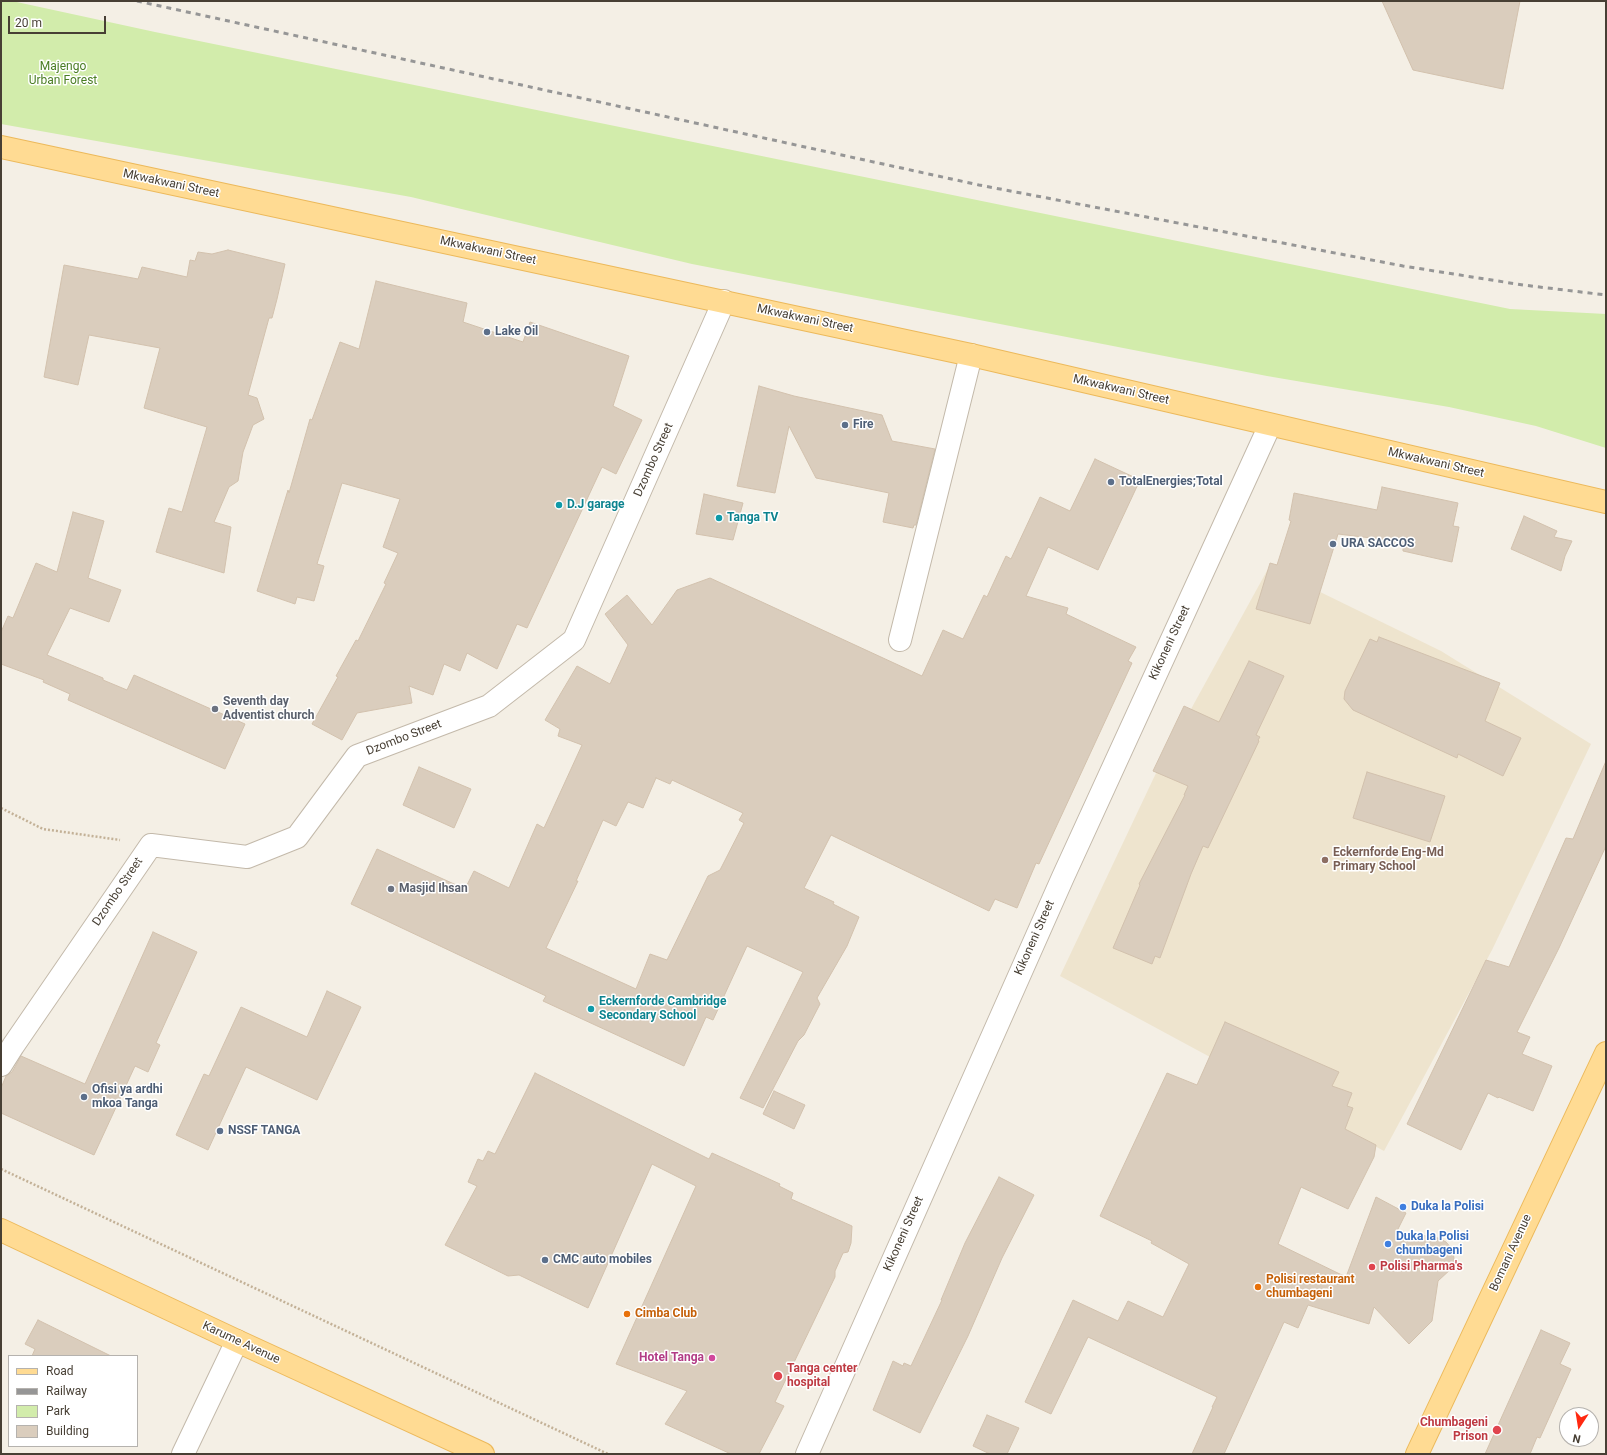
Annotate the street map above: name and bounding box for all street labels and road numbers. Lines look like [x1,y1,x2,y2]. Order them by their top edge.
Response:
street label: Mkwakwani Street [122,167,220,201]
street label: Mkwakwani Street [439,234,537,268]
street label: Mkwakwani Street [756,302,854,336]
street label: Mkwakwani Street [1072,372,1170,408]
street label: Dzombo Street [631,421,677,499]
street label: Mkwakwani Street [1387,445,1485,481]
street label: Kikoneni Street [1146,603,1194,683]
street label: Dzombo Street [364,717,444,759]
street label: Dzombo Street [90,855,146,929]
street label: Kikoneni Street [1012,898,1058,978]
street label: Kikoneni Street [881,1194,927,1274]
street label: Bomani Avenue [1487,1212,1535,1294]
street label: Karume Avenue [200,1319,282,1367]

